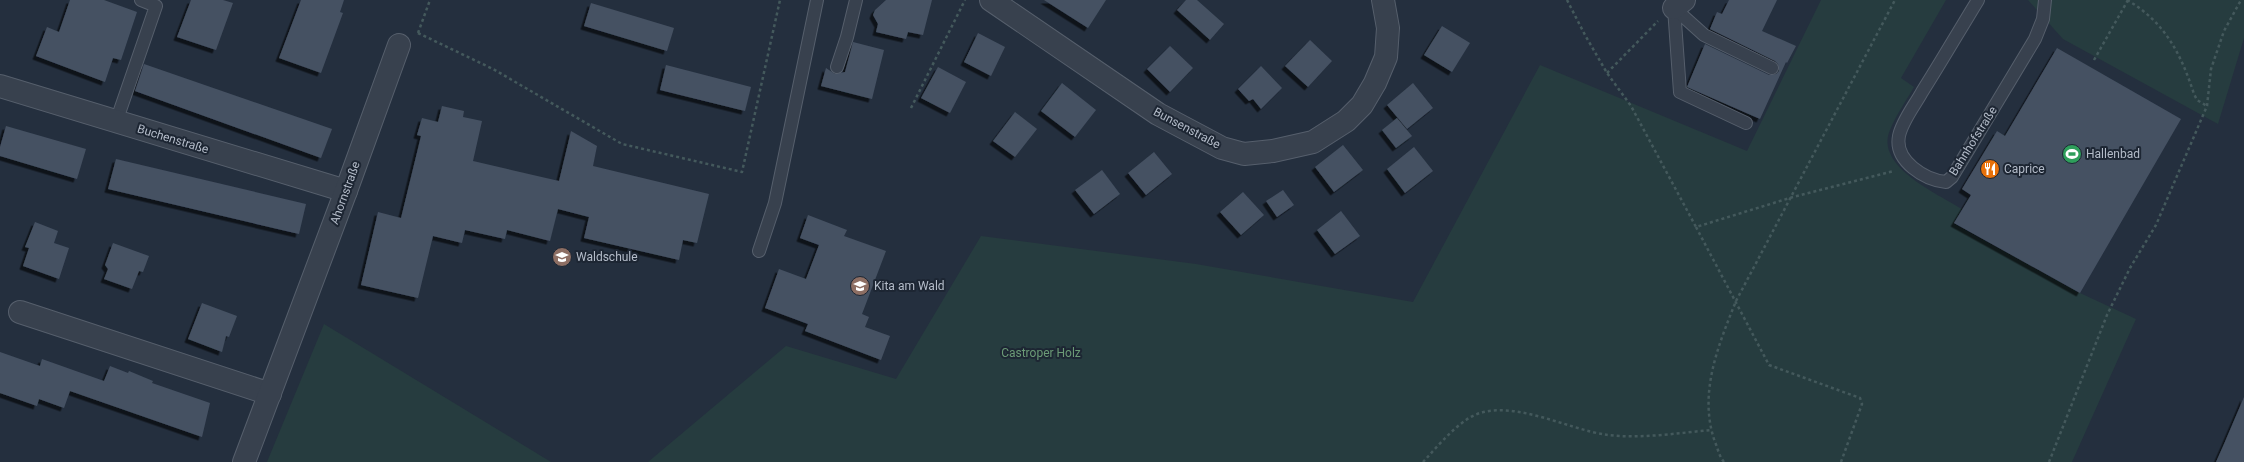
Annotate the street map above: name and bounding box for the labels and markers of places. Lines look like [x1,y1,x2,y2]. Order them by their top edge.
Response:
sports icon: Hallenbad [2061,143,2083,165]
place label: Hallenbad [2086,147,2140,161]
restaurant icon: Caprice [1979,158,2001,180]
place label: Caprice [2004,162,2045,176]
school or university icon: Waldschule [551,246,573,268]
place label: Waldschule [576,250,638,264]
school or university icon: Kita am Wald [849,275,871,297]
place label: Kita am Wald [874,279,945,293]

